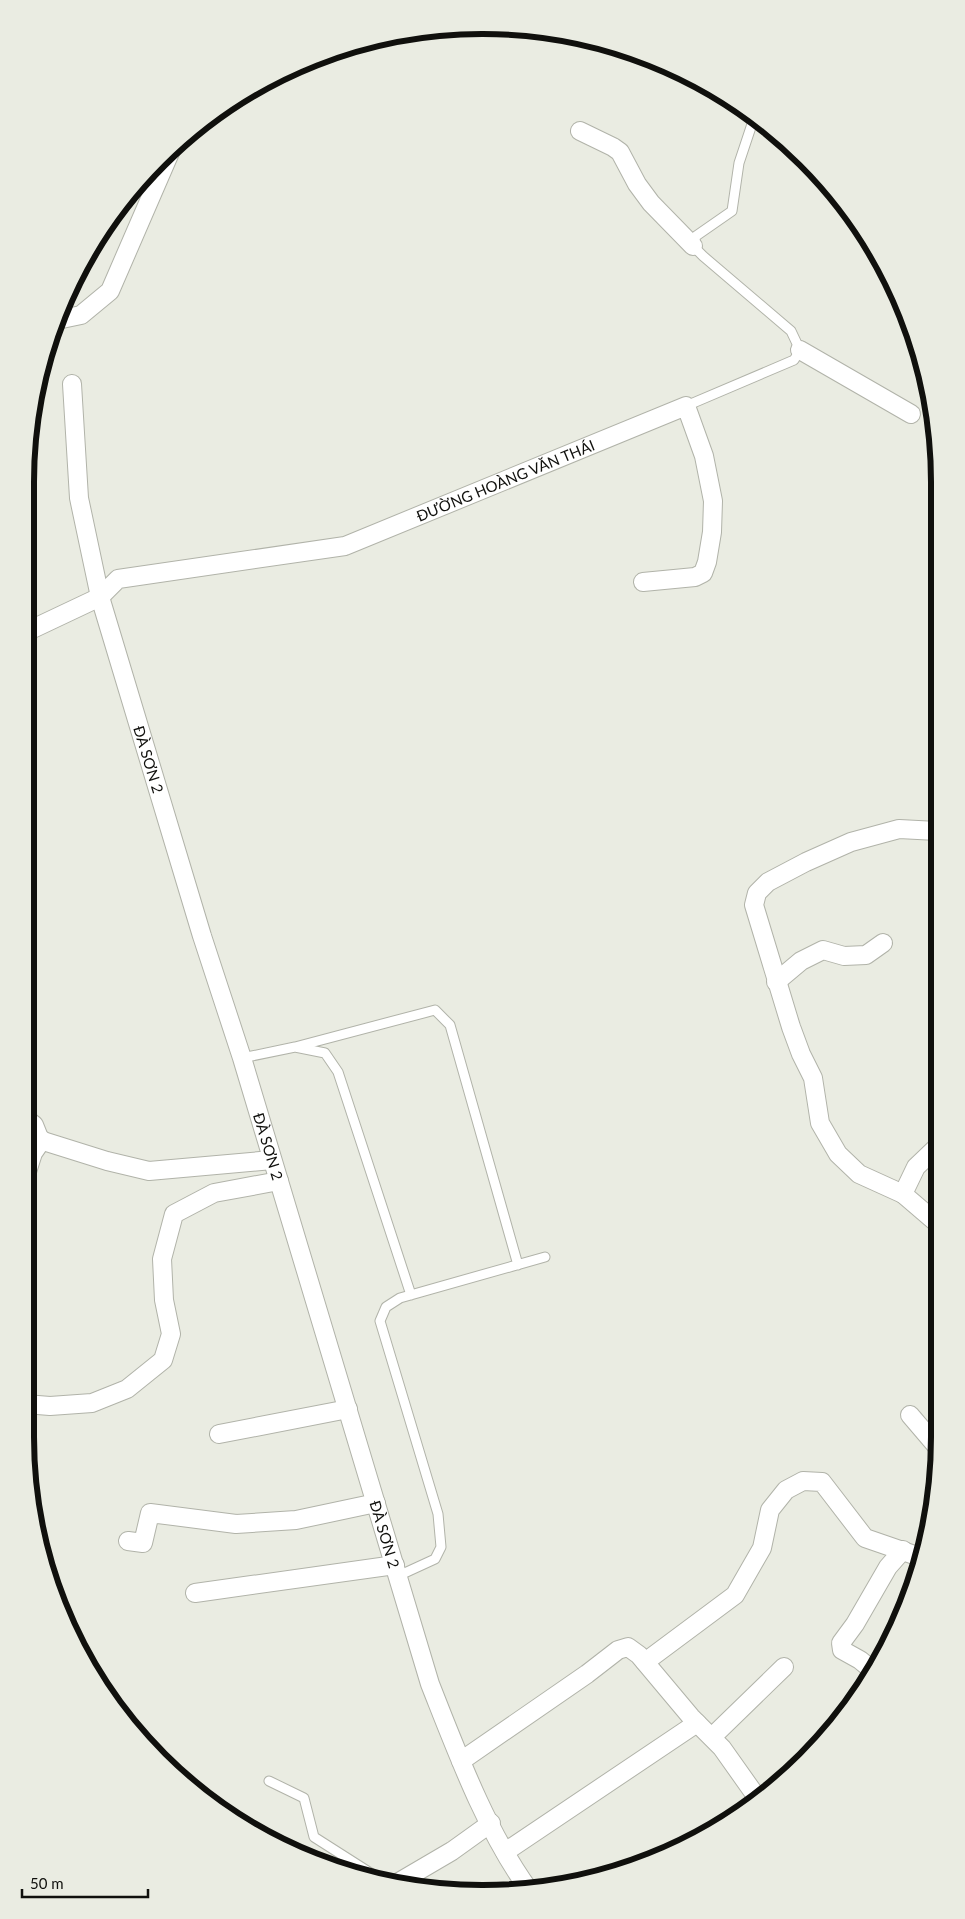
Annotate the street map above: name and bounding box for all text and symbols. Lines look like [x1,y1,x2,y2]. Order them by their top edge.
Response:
street label: ĐƯỜNG HOÀNG VĂN THÁI [414,436,597,525]
street label: ĐÀ SƠN 2 [130,723,168,795]
street label: ĐÀ SƠN 2 [250,1110,287,1182]
street label: ĐÀ SƠN 2 [366,1498,404,1570]
scale bar [22,1866,149,1898]
text: 50 m [30,1874,64,1892]

